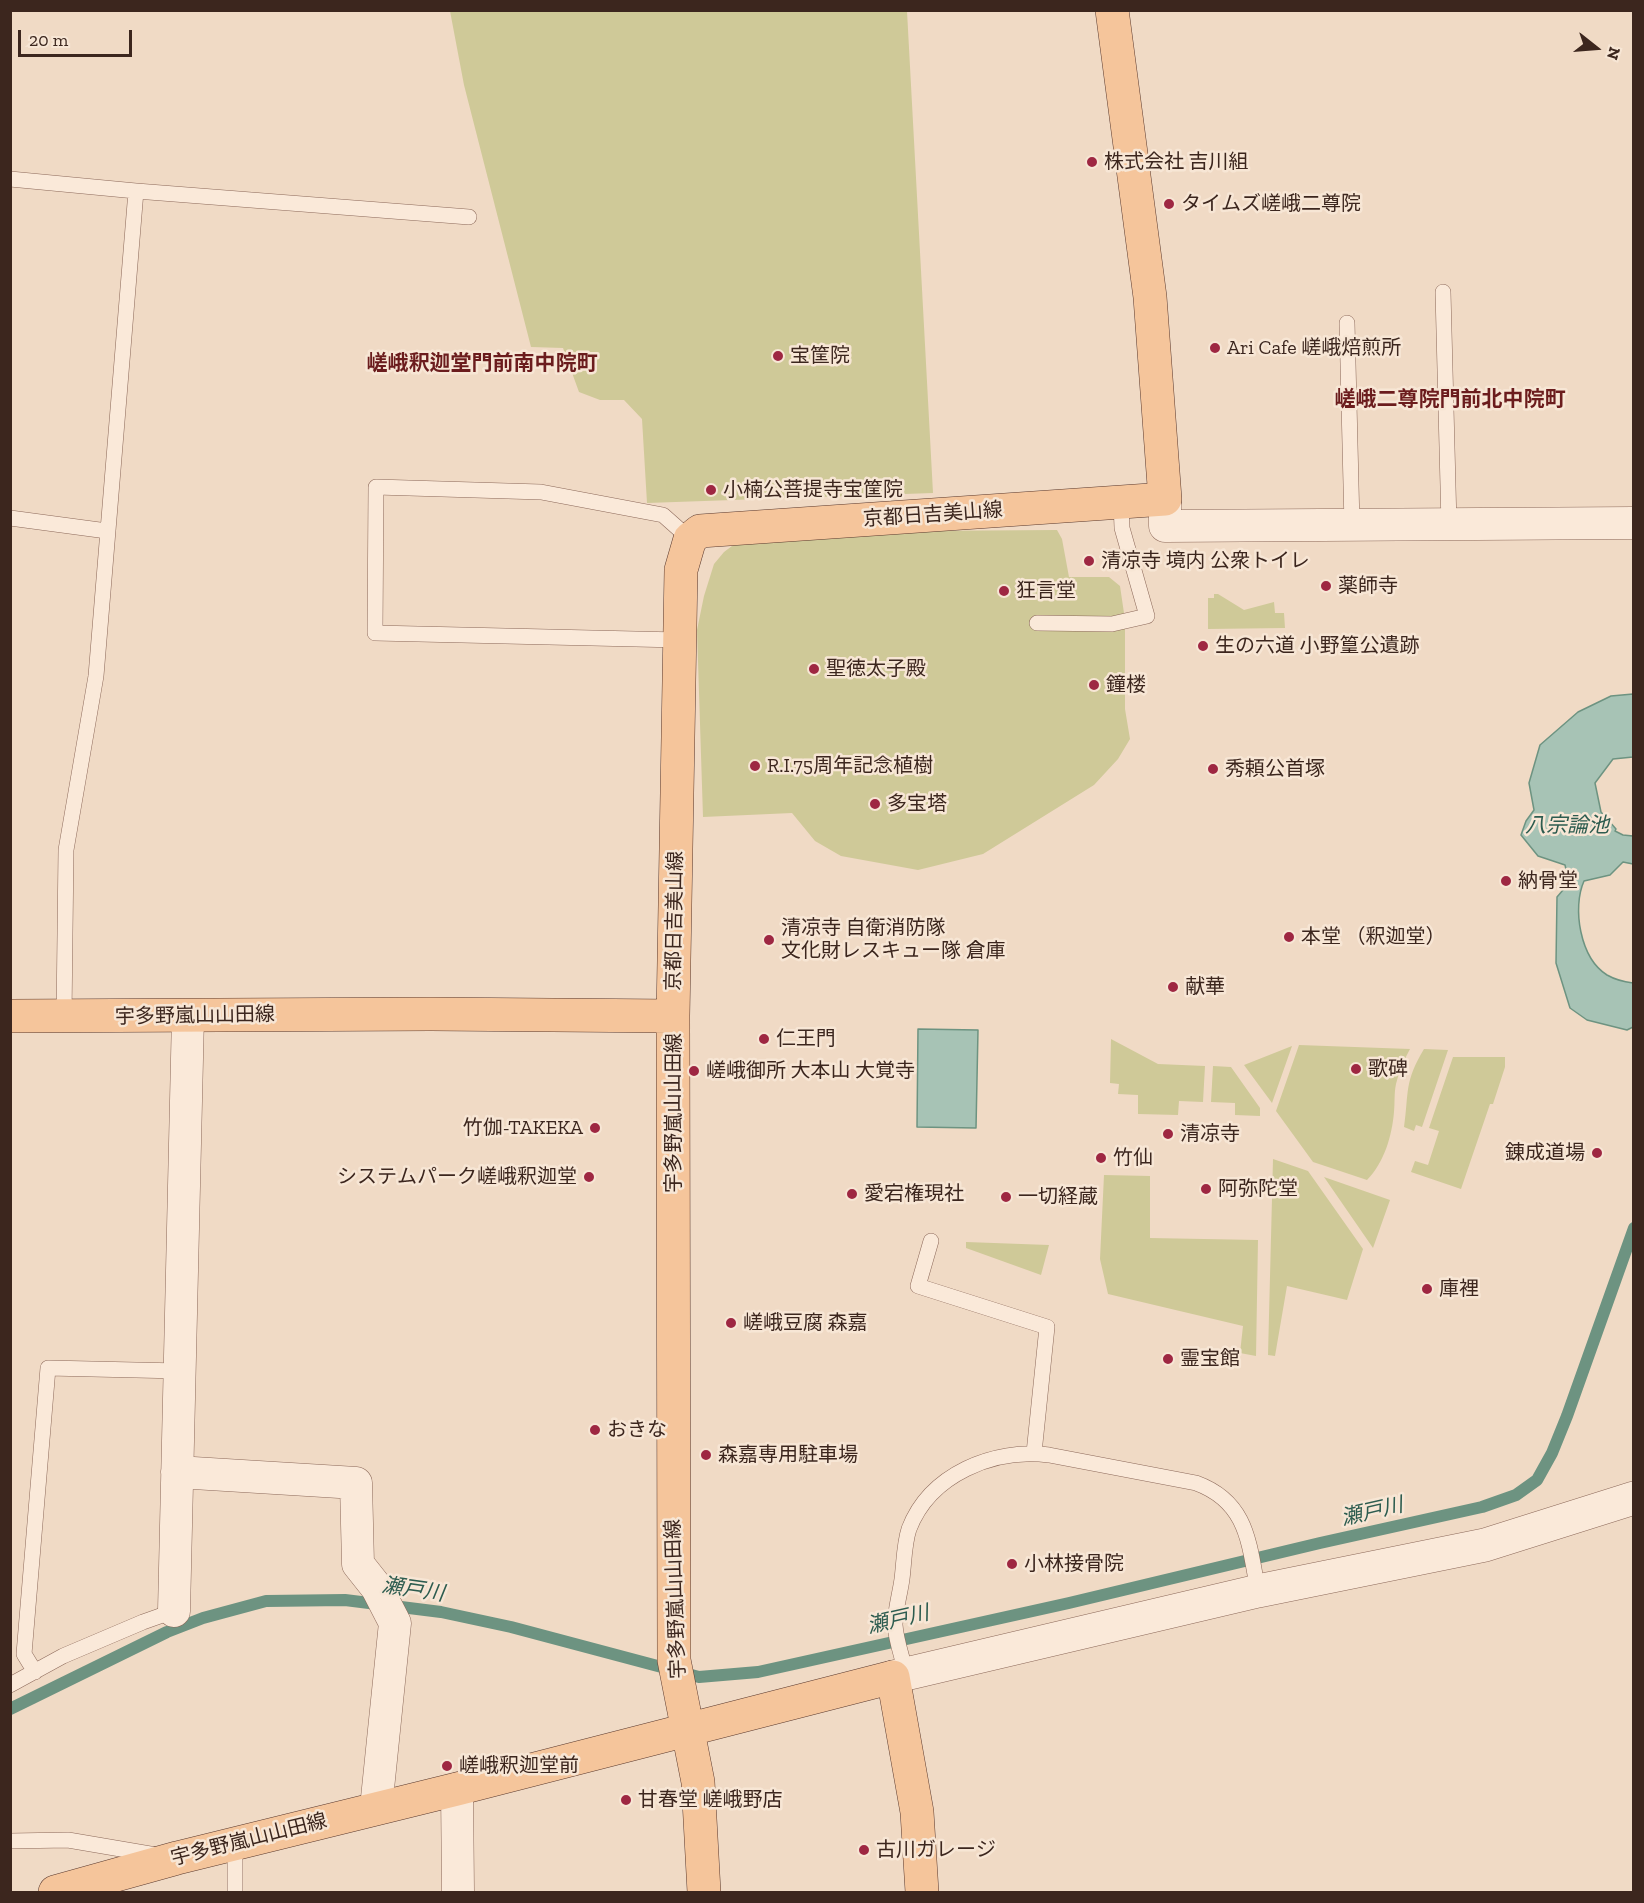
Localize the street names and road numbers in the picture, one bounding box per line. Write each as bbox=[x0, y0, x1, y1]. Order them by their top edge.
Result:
street label: 京都日吉美山線 bbox=[862, 498, 1004, 532]
street label: 京都日吉美山線 bbox=[662, 851, 688, 991]
street label: 宇多野嵐山山田線 bbox=[115, 1003, 275, 1029]
street label: 宇多野嵐山山田線 bbox=[662, 1033, 686, 1193]
street label: 宇多野嵐山山田線 bbox=[661, 1519, 691, 1679]
street label: 宇多野嵐山山田線 bbox=[168, 1809, 330, 1871]

